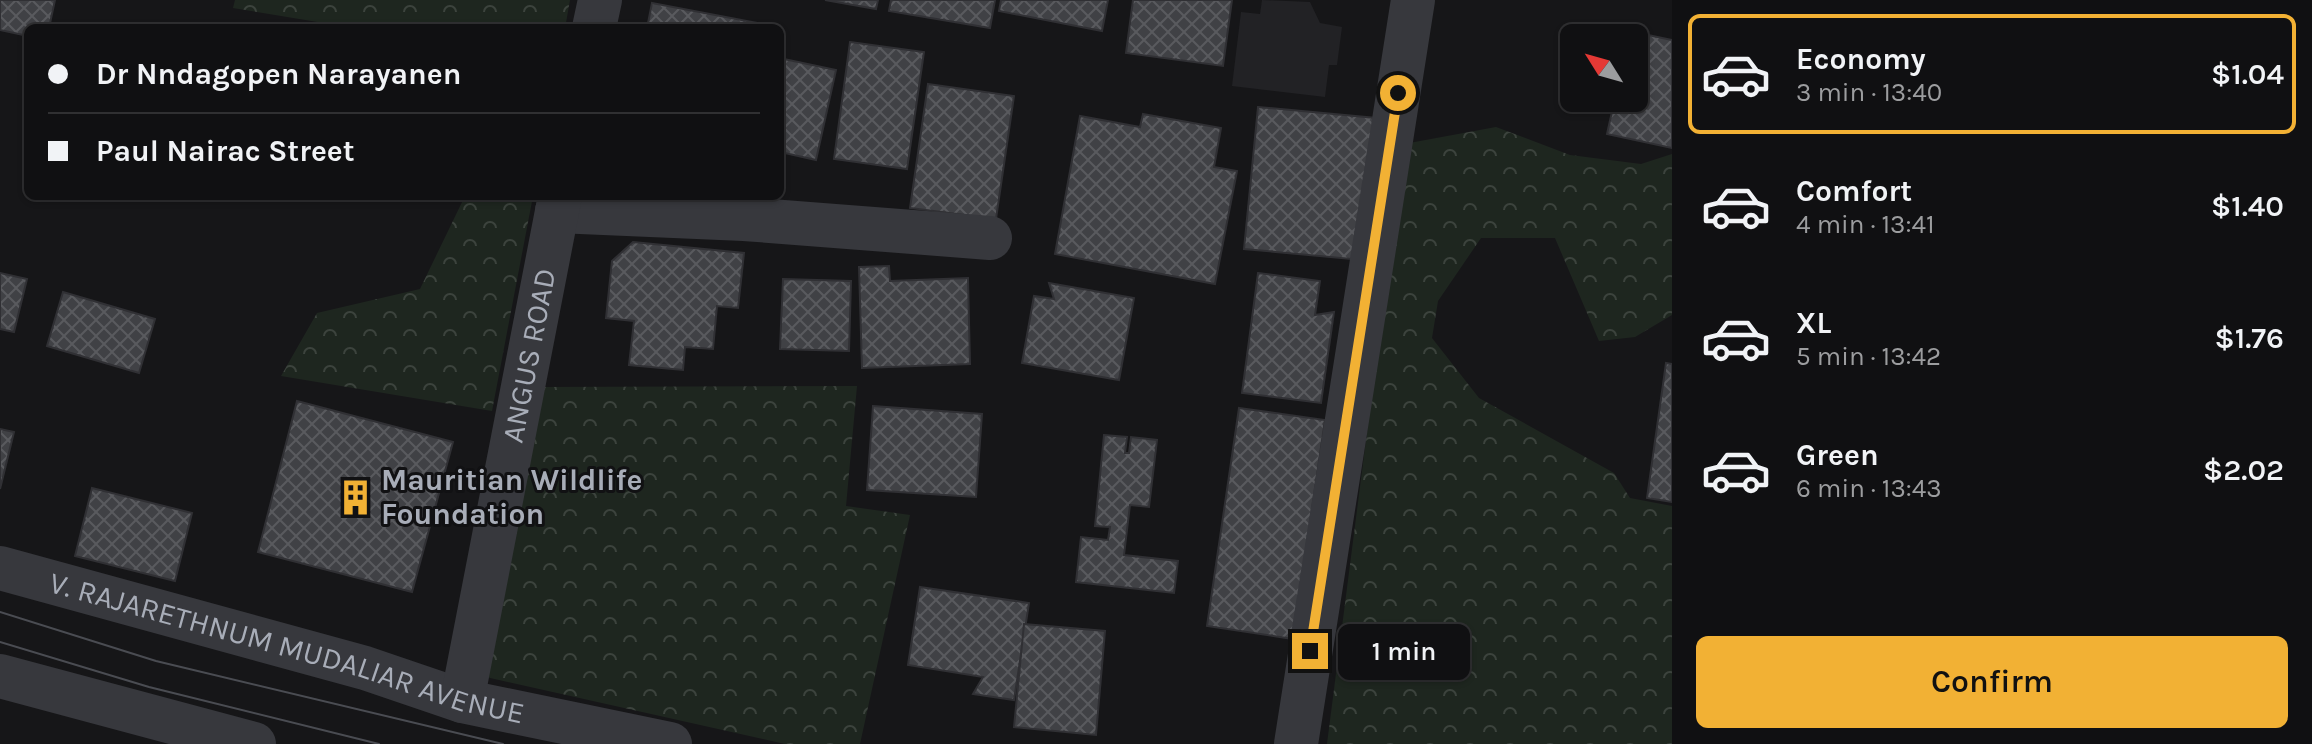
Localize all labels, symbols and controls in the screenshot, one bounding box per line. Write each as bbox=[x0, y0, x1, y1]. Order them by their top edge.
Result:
north arrow bbox=[1560, 24, 1648, 112]
map controls bbox=[1560, 24, 1648, 112]
icon: car bbox=[1700, 38, 1772, 110]
text: Economy bbox=[1796, 41, 1926, 77]
text: Dr Nndagopen Narayanen bbox=[96, 56, 461, 92]
text: $1.04 bbox=[2211, 56, 2284, 92]
route start bbox=[1380, 75, 1416, 111]
text: 3 min · 13:40 bbox=[1796, 77, 1942, 108]
text: Paul Nairac Street bbox=[96, 133, 355, 169]
icon: car bbox=[1700, 170, 1772, 242]
text: Comfort bbox=[1796, 173, 1912, 209]
text: $1.40 bbox=[2211, 188, 2284, 224]
text: 4 min · 13:41 bbox=[1796, 209, 1935, 240]
street label: ANGUS ROAD bbox=[495, 265, 564, 446]
icon: car bbox=[1700, 302, 1772, 374]
text: XL bbox=[1796, 305, 1831, 341]
text: $1.76 bbox=[2215, 320, 2284, 356]
text: 5 min · 13:42 bbox=[1796, 341, 1941, 372]
icon: car bbox=[1700, 434, 1772, 506]
text: Green bbox=[1796, 437, 1879, 473]
text: $2.02 bbox=[2203, 452, 2284, 488]
place label: Mauritian Wildlife Foundation bbox=[381, 462, 642, 532]
text: 6 min · 13:43 bbox=[1796, 473, 1942, 504]
building icon: Mauritian Wildlife Foundation bbox=[336, 478, 374, 516]
street label: V. RAJARETHNUM MUDALIAR AVENUE bbox=[45, 564, 527, 731]
callout: 1 min bbox=[1338, 623, 1470, 679]
route end bbox=[1292, 633, 1328, 669]
text: 1 min bbox=[1372, 636, 1436, 667]
button: Confirm bbox=[1696, 636, 2288, 728]

